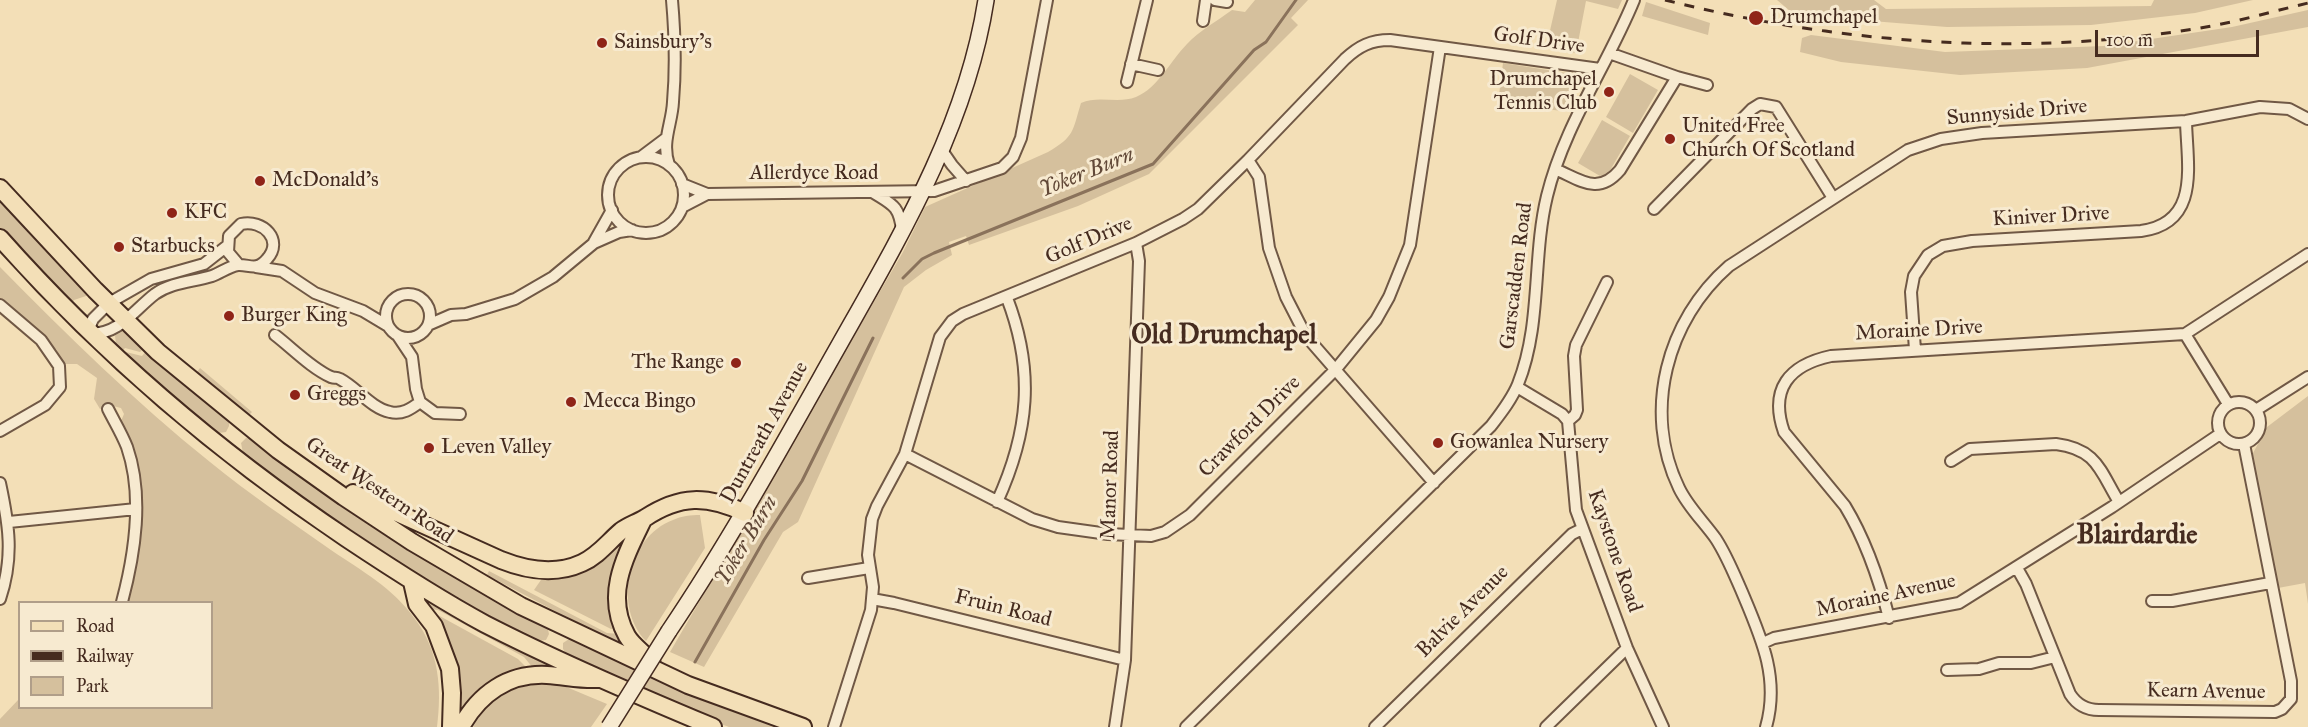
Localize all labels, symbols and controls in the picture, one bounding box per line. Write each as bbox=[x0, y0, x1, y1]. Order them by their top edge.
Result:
place label: Drumchapel bbox=[1770, 5, 1878, 31]
marker: Drumchapel bbox=[1747, 9, 1765, 27]
scale bar bbox=[2098, 18, 2262, 56]
street label: Golf Drive bbox=[1492, 22, 1586, 60]
text: 100 m bbox=[2106, 29, 2153, 51]
place label: Sainsbury's bbox=[614, 30, 712, 56]
marker: Sainsbury's bbox=[595, 36, 609, 50]
place label: Drumchapel Tennis Club bbox=[1489, 67, 1597, 117]
marker: Drumchapel Tennis Club bbox=[1602, 85, 1616, 99]
street label: Sunnyside Drive bbox=[1946, 94, 2088, 132]
place label: United Free Church Of Scotland bbox=[1682, 114, 1855, 164]
marker: United Free Church Of Scotland bbox=[1663, 132, 1677, 146]
water label: Yoker Burn bbox=[1036, 142, 1138, 204]
street label: Allerdyce Road bbox=[750, 161, 878, 187]
place label: McDonald's bbox=[272, 168, 379, 194]
marker: McDonald's bbox=[253, 174, 267, 188]
place label: KFC bbox=[184, 200, 227, 226]
street label: Garscadden Road bbox=[1495, 201, 1539, 351]
street label: Kiniver Drive bbox=[1992, 201, 2110, 233]
marker: KFC bbox=[165, 206, 179, 220]
street label: Golf Drive bbox=[1042, 211, 1136, 271]
place label: Starbucks bbox=[131, 234, 215, 260]
marker: Starbucks bbox=[112, 240, 126, 254]
place label: Burger King bbox=[241, 303, 347, 329]
marker: Burger King bbox=[222, 309, 236, 323]
street label: Moraine Drive bbox=[1855, 315, 1983, 347]
district label: Old Drumchapel bbox=[1131, 320, 1317, 352]
place label: The Range bbox=[631, 350, 724, 376]
marker: The Range bbox=[729, 356, 743, 370]
street label: Duntreath Avenue bbox=[716, 358, 814, 508]
street label: Crawford Drive bbox=[1194, 371, 1306, 483]
place label: Greggs bbox=[307, 382, 366, 408]
marker: Greggs bbox=[288, 388, 302, 402]
place label: Mecca Bingo bbox=[583, 389, 696, 415]
marker: Mecca Bingo bbox=[564, 395, 578, 409]
street label: Manor Road bbox=[1096, 430, 1126, 540]
place label: Gowanlea Nursery bbox=[1450, 430, 1608, 456]
street label: Great Western Road bbox=[300, 432, 458, 550]
place label: Leven Valley bbox=[441, 435, 551, 461]
marker: Gowanlea Nursery bbox=[1431, 436, 1445, 450]
marker: Leven Valley bbox=[422, 441, 436, 455]
street label: Kaystone Road bbox=[1581, 486, 1647, 616]
water label: Yoker Burn bbox=[710, 492, 784, 590]
district label: Blairdardie bbox=[2076, 520, 2198, 552]
street label: Balvie Avenue bbox=[1412, 561, 1514, 663]
street label: Moraine Avenue bbox=[1814, 569, 1958, 623]
street label: Fruin Road bbox=[952, 585, 1054, 633]
legend bbox=[18, 601, 213, 709]
text: Road bbox=[76, 615, 114, 637]
text: Railway bbox=[76, 645, 133, 667]
text: Park bbox=[76, 675, 109, 697]
street label: Kearn Avenue bbox=[2146, 678, 2266, 706]

